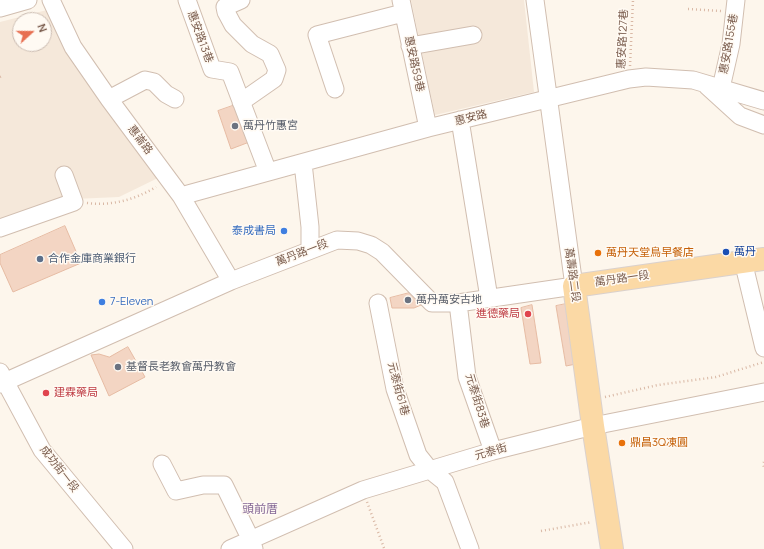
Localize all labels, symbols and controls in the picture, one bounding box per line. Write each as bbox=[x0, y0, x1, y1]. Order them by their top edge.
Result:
street label: 惠安路13巷 bbox=[184, 9, 216, 65]
street label: 惠安路127巷 bbox=[615, 9, 631, 69]
north arrow bbox=[12, 12, 52, 52]
street label: 惠安路155巷 bbox=[717, 13, 741, 75]
text: N bbox=[34, 22, 51, 34]
street label: 惠安路59巷 bbox=[402, 35, 426, 93]
street label: 惠安路 bbox=[453, 108, 489, 128]
place label: 萬丹竹惠宮 bbox=[243, 119, 298, 133]
marker: 萬丹竹惠宮 bbox=[230, 121, 240, 131]
street label: 惠崙路 bbox=[125, 123, 155, 157]
place label: 泰成書局 bbox=[232, 224, 276, 238]
marker: 泰成書局 bbox=[279, 226, 289, 236]
street label: 萬丹路一段 bbox=[274, 237, 330, 269]
place label: 萬丹 bbox=[734, 245, 756, 259]
place label: 萬丹天堂鳥早餐店 bbox=[606, 246, 694, 260]
street label: 萬壽路二段 bbox=[562, 247, 582, 303]
marker: 萬丹 bbox=[721, 247, 731, 257]
marker: 萬丹天堂鳥早餐店 bbox=[593, 248, 603, 258]
place label: 合作金庫商業銀行 bbox=[48, 252, 136, 266]
marker: 合作金庫商業銀行 bbox=[35, 254, 45, 264]
street label: 萬丹路一段 bbox=[594, 269, 650, 289]
place label: 萬丹萬安古地 bbox=[416, 293, 482, 307]
place label: 7-Eleven bbox=[110, 295, 153, 309]
marker: 萬丹萬安古地 bbox=[403, 295, 413, 305]
marker: 7-Eleven bbox=[97, 297, 107, 307]
place label: 進德藥局 bbox=[476, 307, 520, 321]
marker: 進德藥局 bbox=[523, 309, 533, 319]
place label: 基督長老教會萬丹教會 bbox=[126, 360, 236, 374]
street label: 元泰街61巷 bbox=[385, 361, 411, 417]
marker: 基督長老教會萬丹教會 bbox=[113, 362, 123, 372]
street label: 元泰街83巷 bbox=[462, 372, 492, 430]
place label: 建霖藥局 bbox=[54, 386, 98, 400]
marker: 建霖藥局 bbox=[41, 388, 51, 398]
place label: 鼎昌3Q凍圓 bbox=[630, 436, 688, 450]
marker: 鼎昌3Q凍圓 bbox=[617, 438, 627, 448]
street label: 元泰街 bbox=[473, 441, 509, 463]
street label: 成功街一段 bbox=[37, 443, 81, 495]
district label: 頭前厝 bbox=[242, 503, 278, 517]

